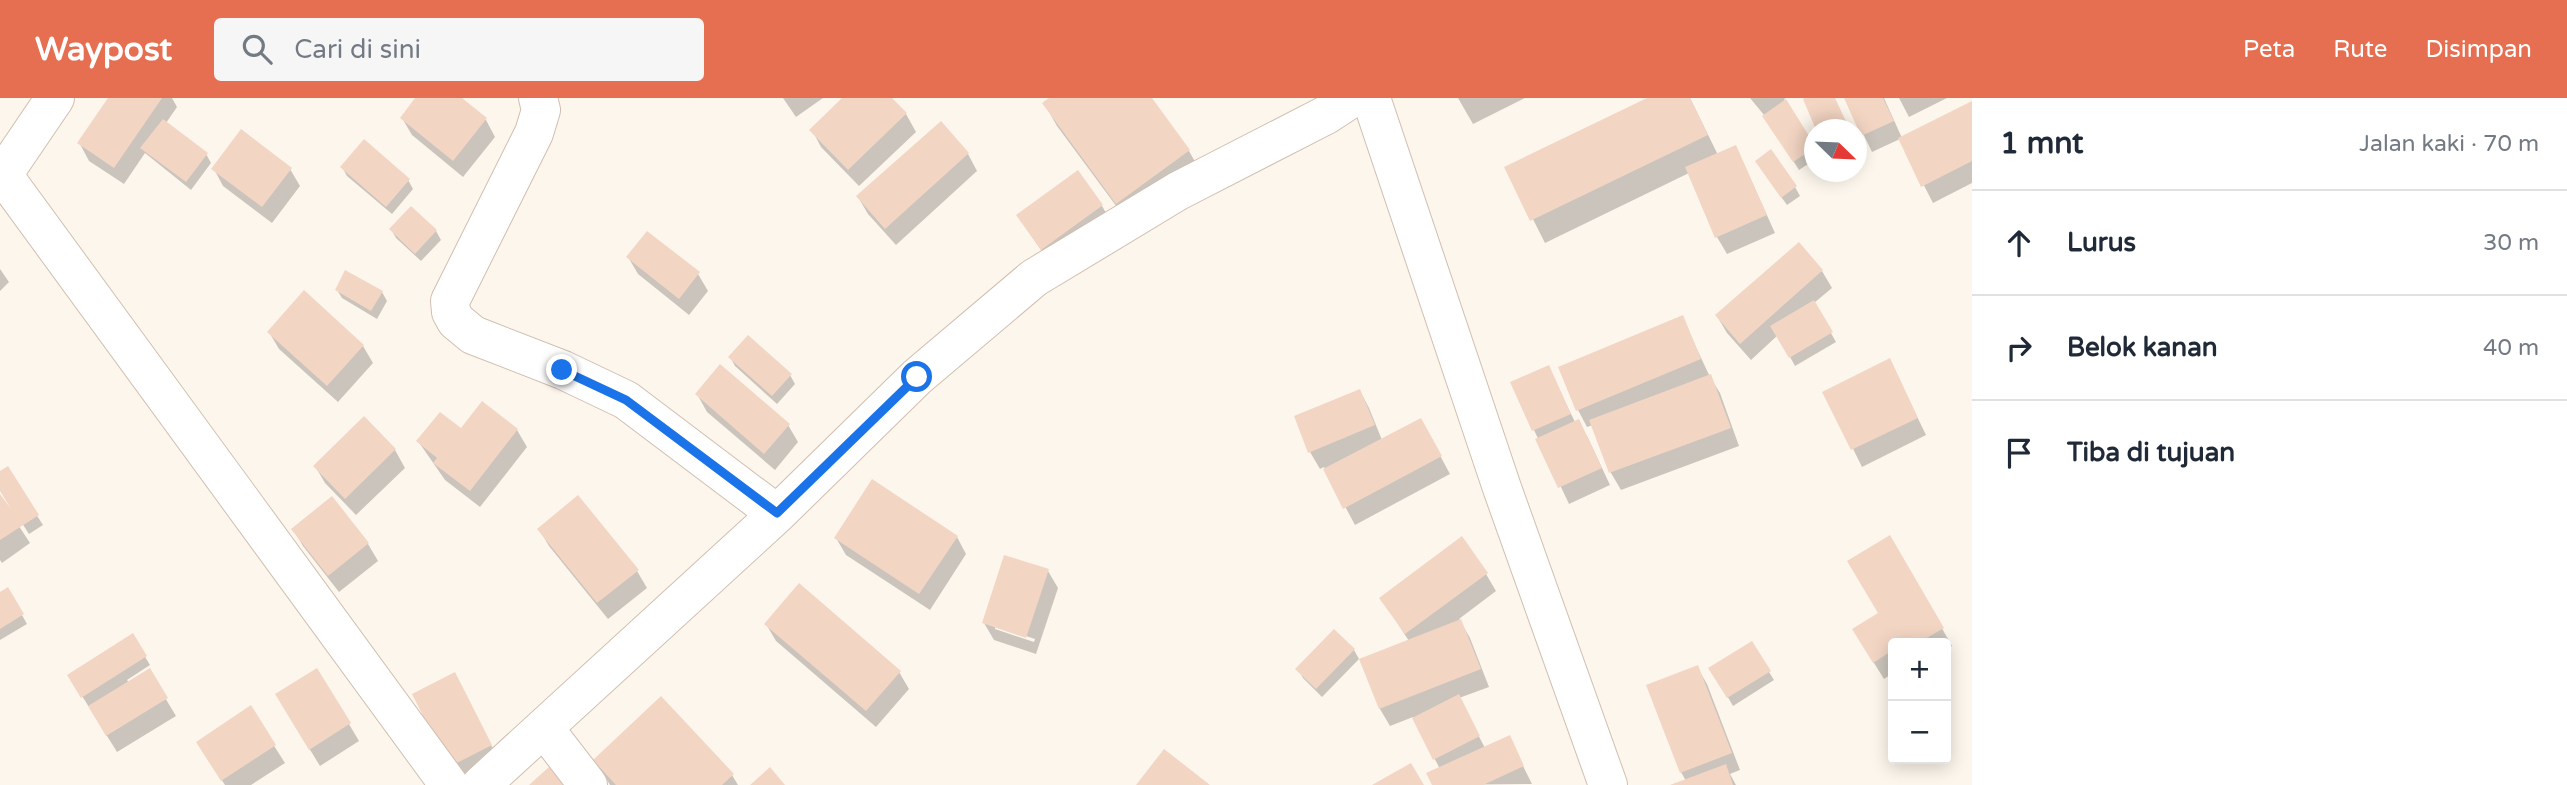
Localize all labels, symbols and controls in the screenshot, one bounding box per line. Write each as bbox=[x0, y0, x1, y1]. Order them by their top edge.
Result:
search box bbox=[214, 18, 704, 81]
text: Waypost bbox=[35, 30, 172, 69]
icon: search bbox=[238, 30, 276, 68]
text: Cari di sini bbox=[294, 34, 421, 65]
text: Peta bbox=[2243, 35, 2295, 64]
text: Rute bbox=[2333, 35, 2387, 64]
text: Disimpan bbox=[2425, 35, 2532, 64]
north arrow bbox=[1804, 119, 1867, 182]
text: 1 mnt bbox=[2000, 125, 2084, 162]
text: Jalan kaki · 70 m bbox=[2359, 130, 2539, 158]
icon: ahead bbox=[2000, 224, 2038, 262]
text: Lurus bbox=[2067, 227, 2136, 258]
text: 30 m bbox=[2483, 229, 2539, 257]
icon: right bbox=[2000, 329, 2038, 367]
text: Belok kanan bbox=[2067, 332, 2218, 363]
text: 40 m bbox=[2483, 334, 2539, 362]
route end bbox=[546, 354, 577, 385]
route start bbox=[901, 361, 932, 392]
icon: arrive bbox=[2000, 434, 2038, 472]
text: Tiba di tujuan bbox=[2067, 437, 2235, 468]
map controls bbox=[1888, 638, 1951, 764]
button: + bbox=[1888, 638, 1951, 701]
button: − bbox=[1888, 701, 1951, 764]

